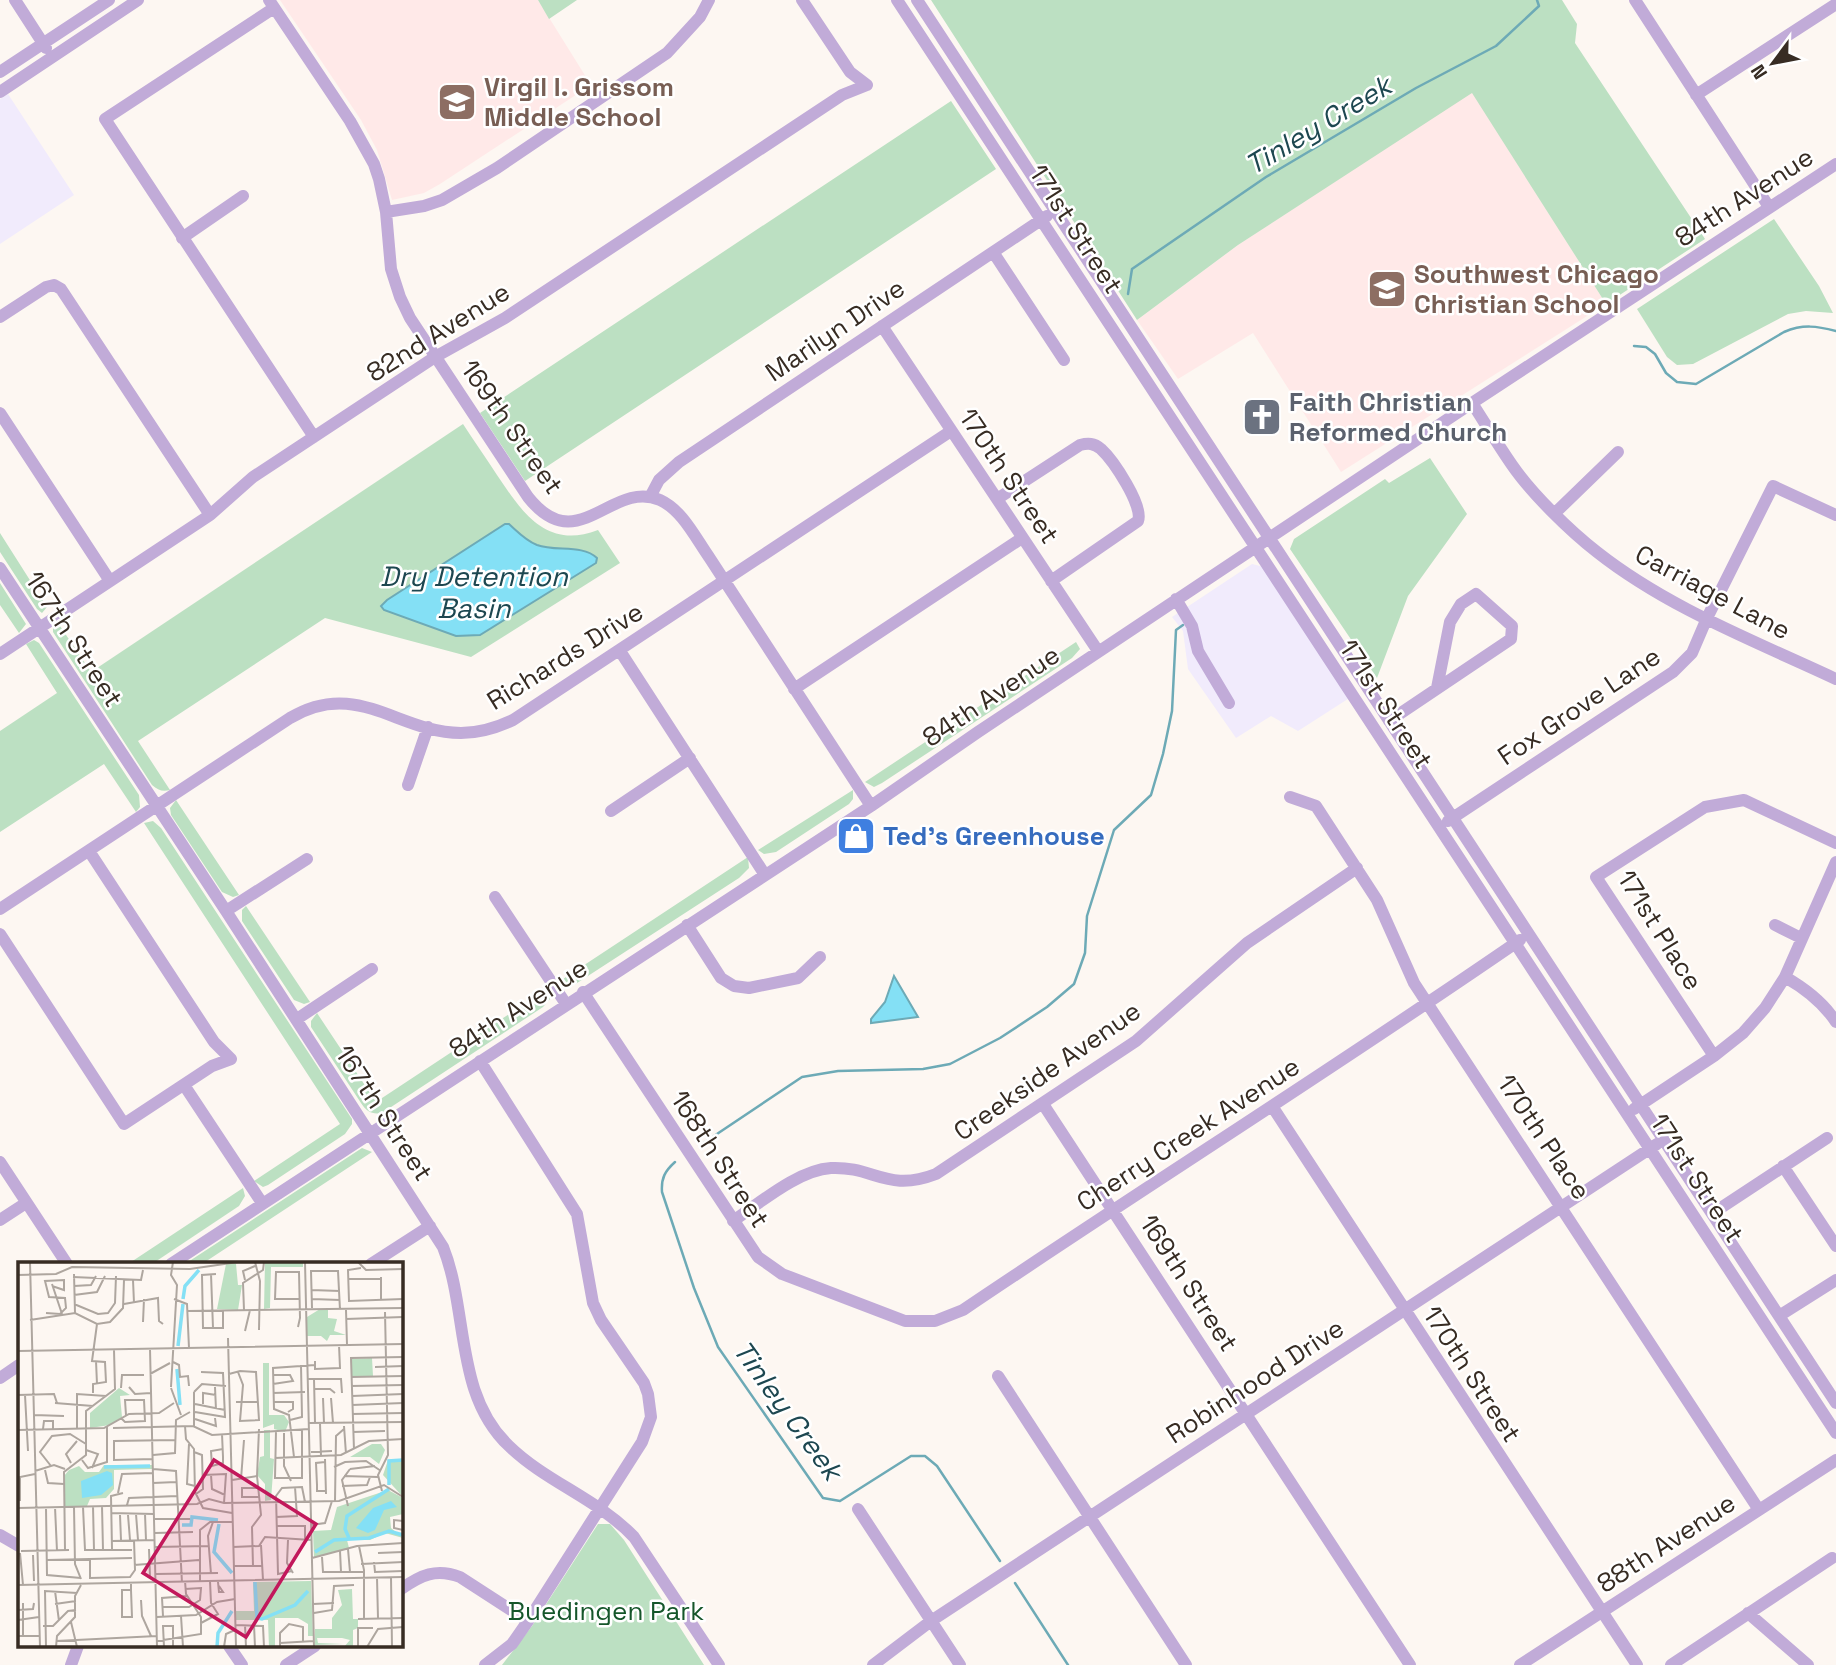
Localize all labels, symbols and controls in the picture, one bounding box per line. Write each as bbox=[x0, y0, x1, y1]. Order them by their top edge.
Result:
north arrow bbox=[1738, 28, 1808, 98]
text: N bbox=[1745, 60, 1773, 84]
water label: Tinley Creek bbox=[1238, 66, 1400, 183]
place label: Virgil I. Grissom Middle School bbox=[484, 70, 674, 134]
school or university icon: Virgil I. Grissom Middle School bbox=[436, 81, 478, 123]
street label: 84th Avenue bbox=[1668, 140, 1820, 254]
street label: 171st Street bbox=[1022, 158, 1130, 300]
place label: Southwest Chicago Christian School bbox=[1414, 257, 1659, 321]
school or university icon: Southwest Chicago Christian School bbox=[1366, 268, 1408, 310]
street label: Marilyn Drive bbox=[759, 271, 911, 389]
street label: 82nd Avenue bbox=[360, 274, 516, 390]
street label: 169th Street bbox=[453, 353, 571, 501]
place label: Faith Christian Reformed Church bbox=[1289, 385, 1507, 449]
church icon: Faith Christian Reformed Church bbox=[1241, 396, 1283, 438]
street label: 170th Street bbox=[951, 402, 1067, 550]
street label: Carriage Lane bbox=[1629, 537, 1797, 647]
water label: Dry Detention Basin bbox=[380, 558, 569, 626]
street label: 167th Street bbox=[18, 565, 130, 713]
street label: Richards Drive bbox=[481, 594, 649, 718]
street label: 171st Street bbox=[1332, 633, 1440, 775]
street label: 84th Avenue bbox=[916, 638, 1066, 754]
street label: Fox Grove Lane bbox=[1491, 639, 1667, 773]
shop icon: Ted's Greenhouse bbox=[835, 815, 877, 857]
place label: Ted's Greenhouse bbox=[883, 819, 1105, 853]
street label: 171st Place bbox=[1610, 863, 1710, 997]
street label: 84th Avenue bbox=[442, 951, 594, 1065]
street label: Creekside Avenue bbox=[947, 994, 1147, 1148]
street label: 167th Street bbox=[328, 1039, 440, 1187]
street label: Cherry Creek Avenue bbox=[1070, 1049, 1306, 1219]
street label: 170th Place bbox=[1490, 1068, 1598, 1206]
street label: 168th Street bbox=[663, 1084, 777, 1234]
street label: 171st Street bbox=[1643, 1107, 1751, 1249]
street label: 169th Street bbox=[1132, 1208, 1246, 1358]
inset map bbox=[18, 1262, 402, 1648]
street label: 170th Street bbox=[1415, 1299, 1529, 1449]
street label: Robinhood Drive bbox=[1160, 1311, 1350, 1451]
water label: Tinley Creek bbox=[725, 1333, 853, 1489]
street label: 88th Avenue bbox=[1590, 1486, 1742, 1600]
park label: Buedingen Park bbox=[508, 1594, 704, 1628]

